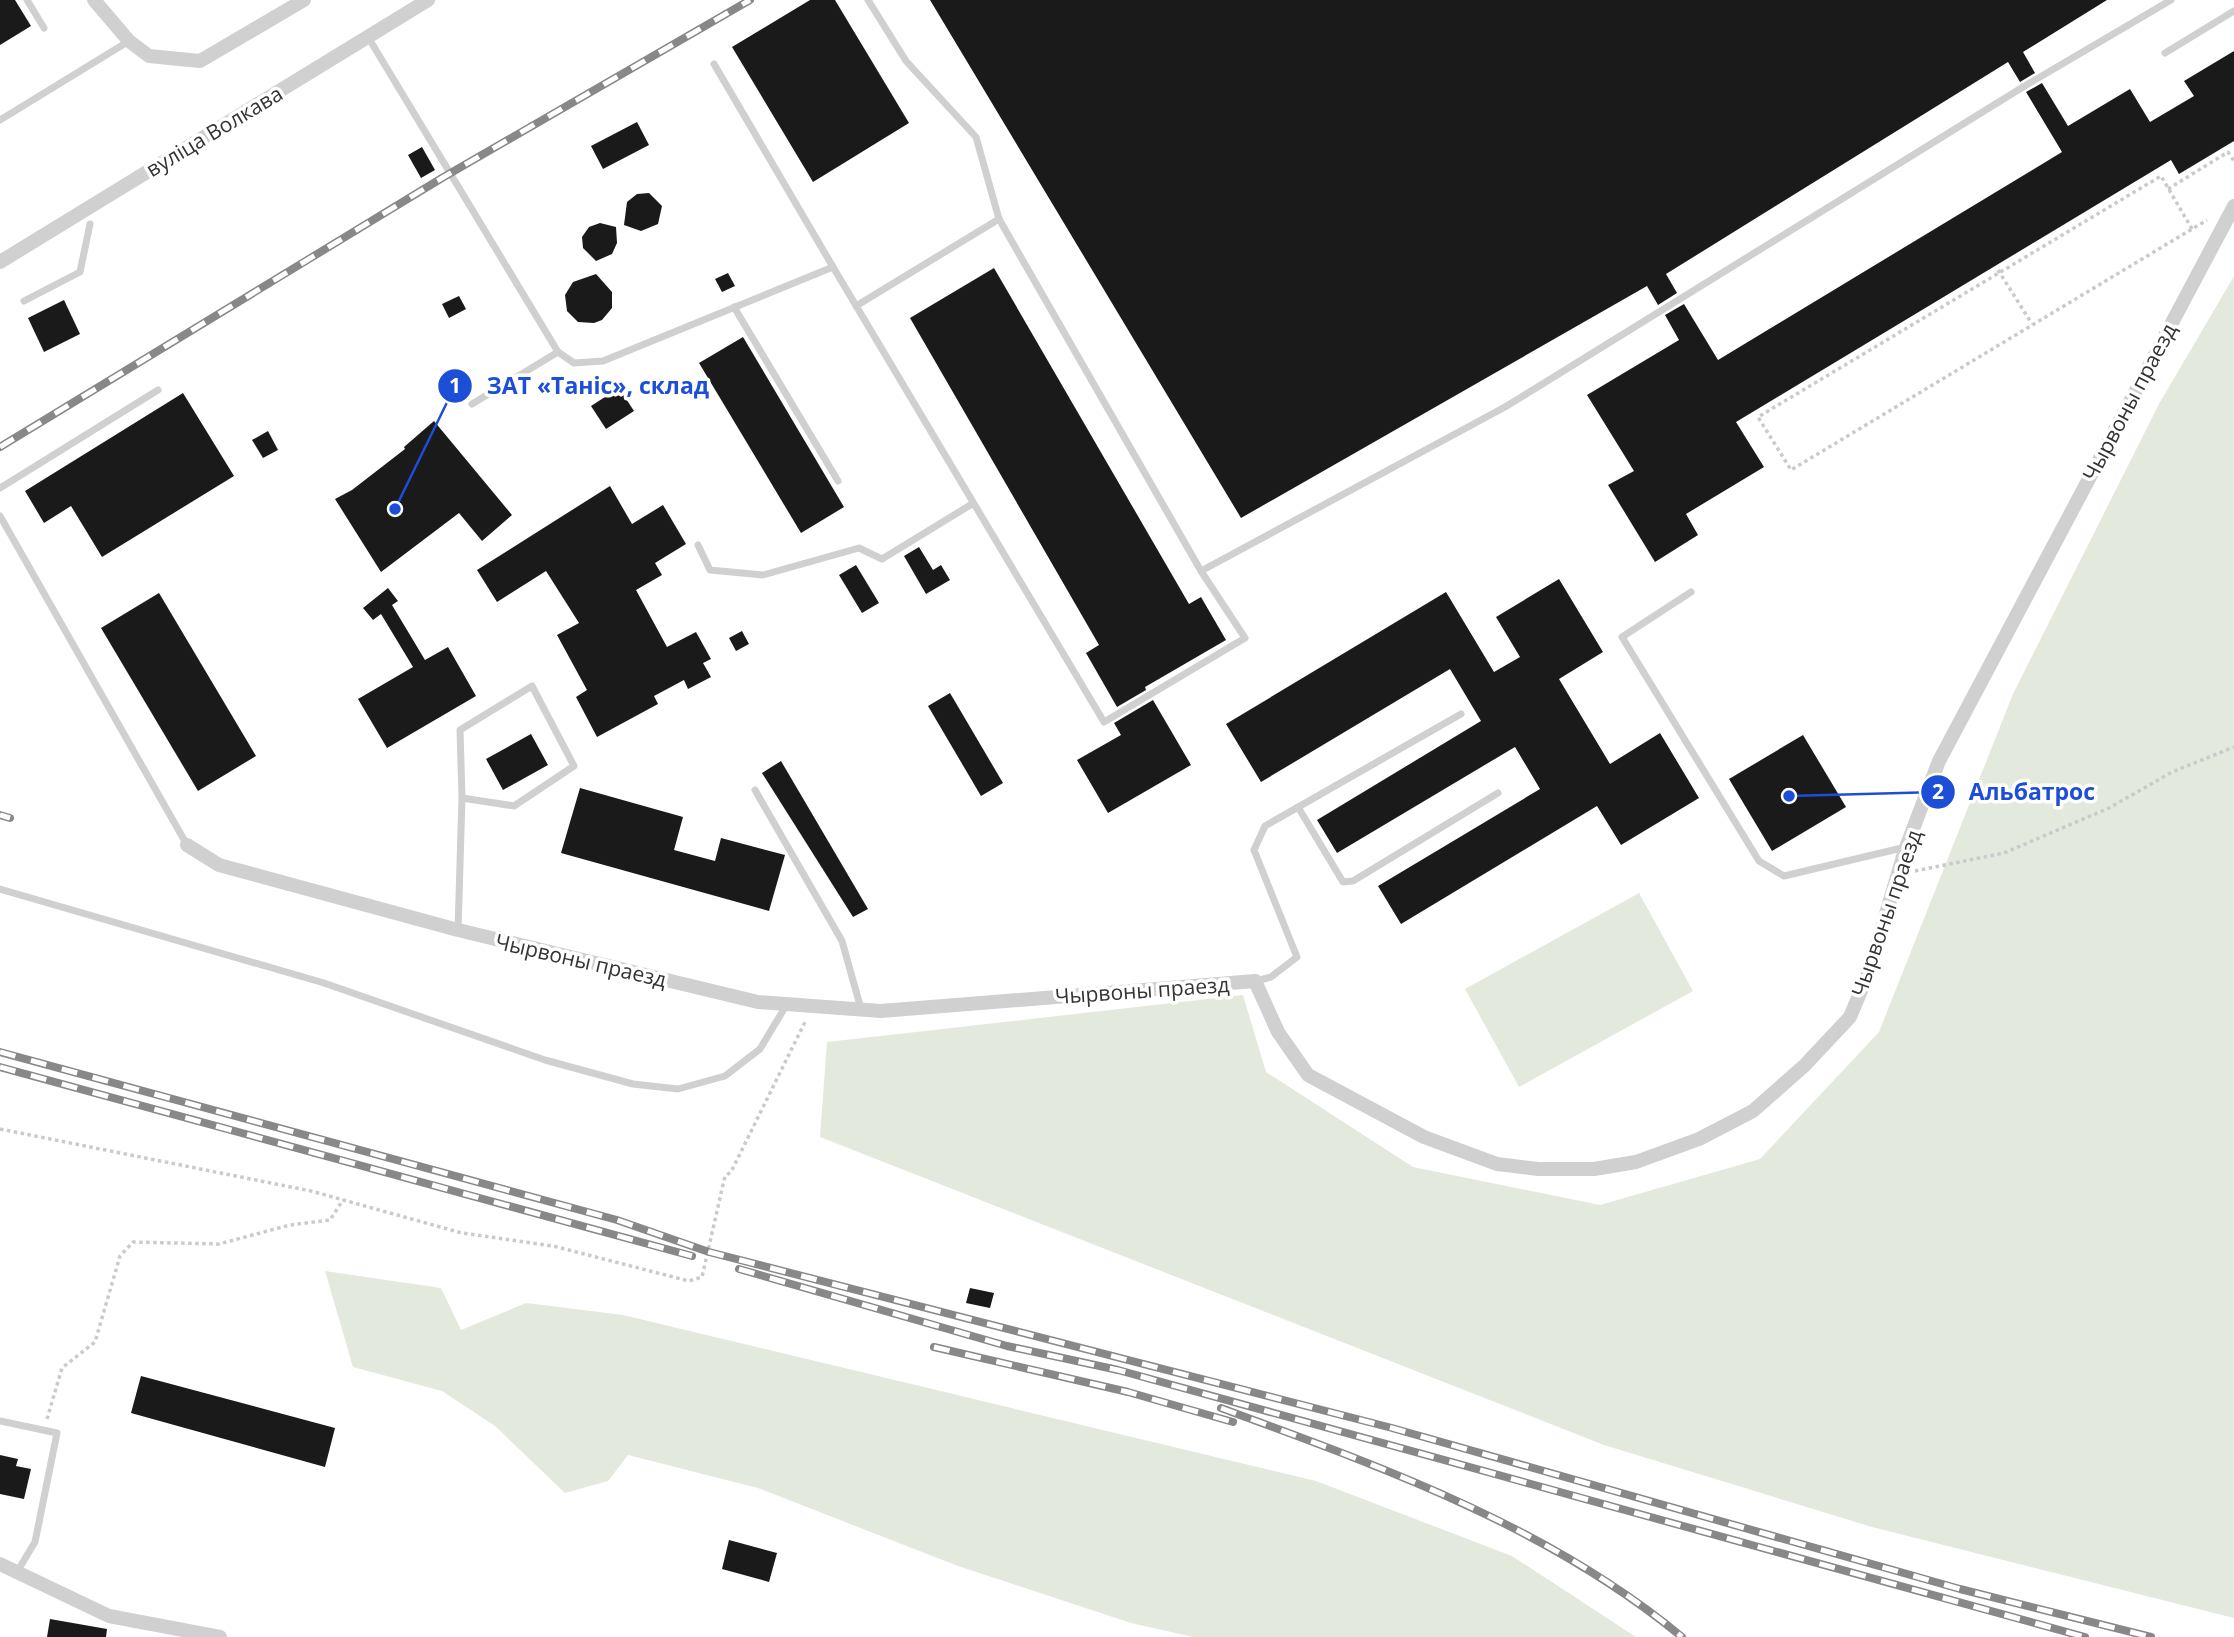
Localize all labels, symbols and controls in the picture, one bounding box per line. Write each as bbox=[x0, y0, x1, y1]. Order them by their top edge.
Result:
street label: вуліца Волкава bbox=[141, 79, 287, 183]
street label: Чырвоны праезд bbox=[2076, 318, 2182, 486]
callout: ЗАТ «Таніс», склад bbox=[438, 364, 723, 408]
text: ЗАТ «Таніс», склад bbox=[487, 369, 709, 401]
text: 1 bbox=[449, 371, 461, 399]
callout: Альбатрос bbox=[1920, 770, 2109, 814]
text: Альбатрос bbox=[1969, 775, 2095, 807]
text: 2 bbox=[1932, 777, 1944, 805]
street label: Чырвоны праезд bbox=[1844, 826, 1928, 1000]
street label: Чырвоны праезд bbox=[493, 927, 669, 993]
street label: Чырвоны праезд bbox=[1054, 970, 1230, 1010]

